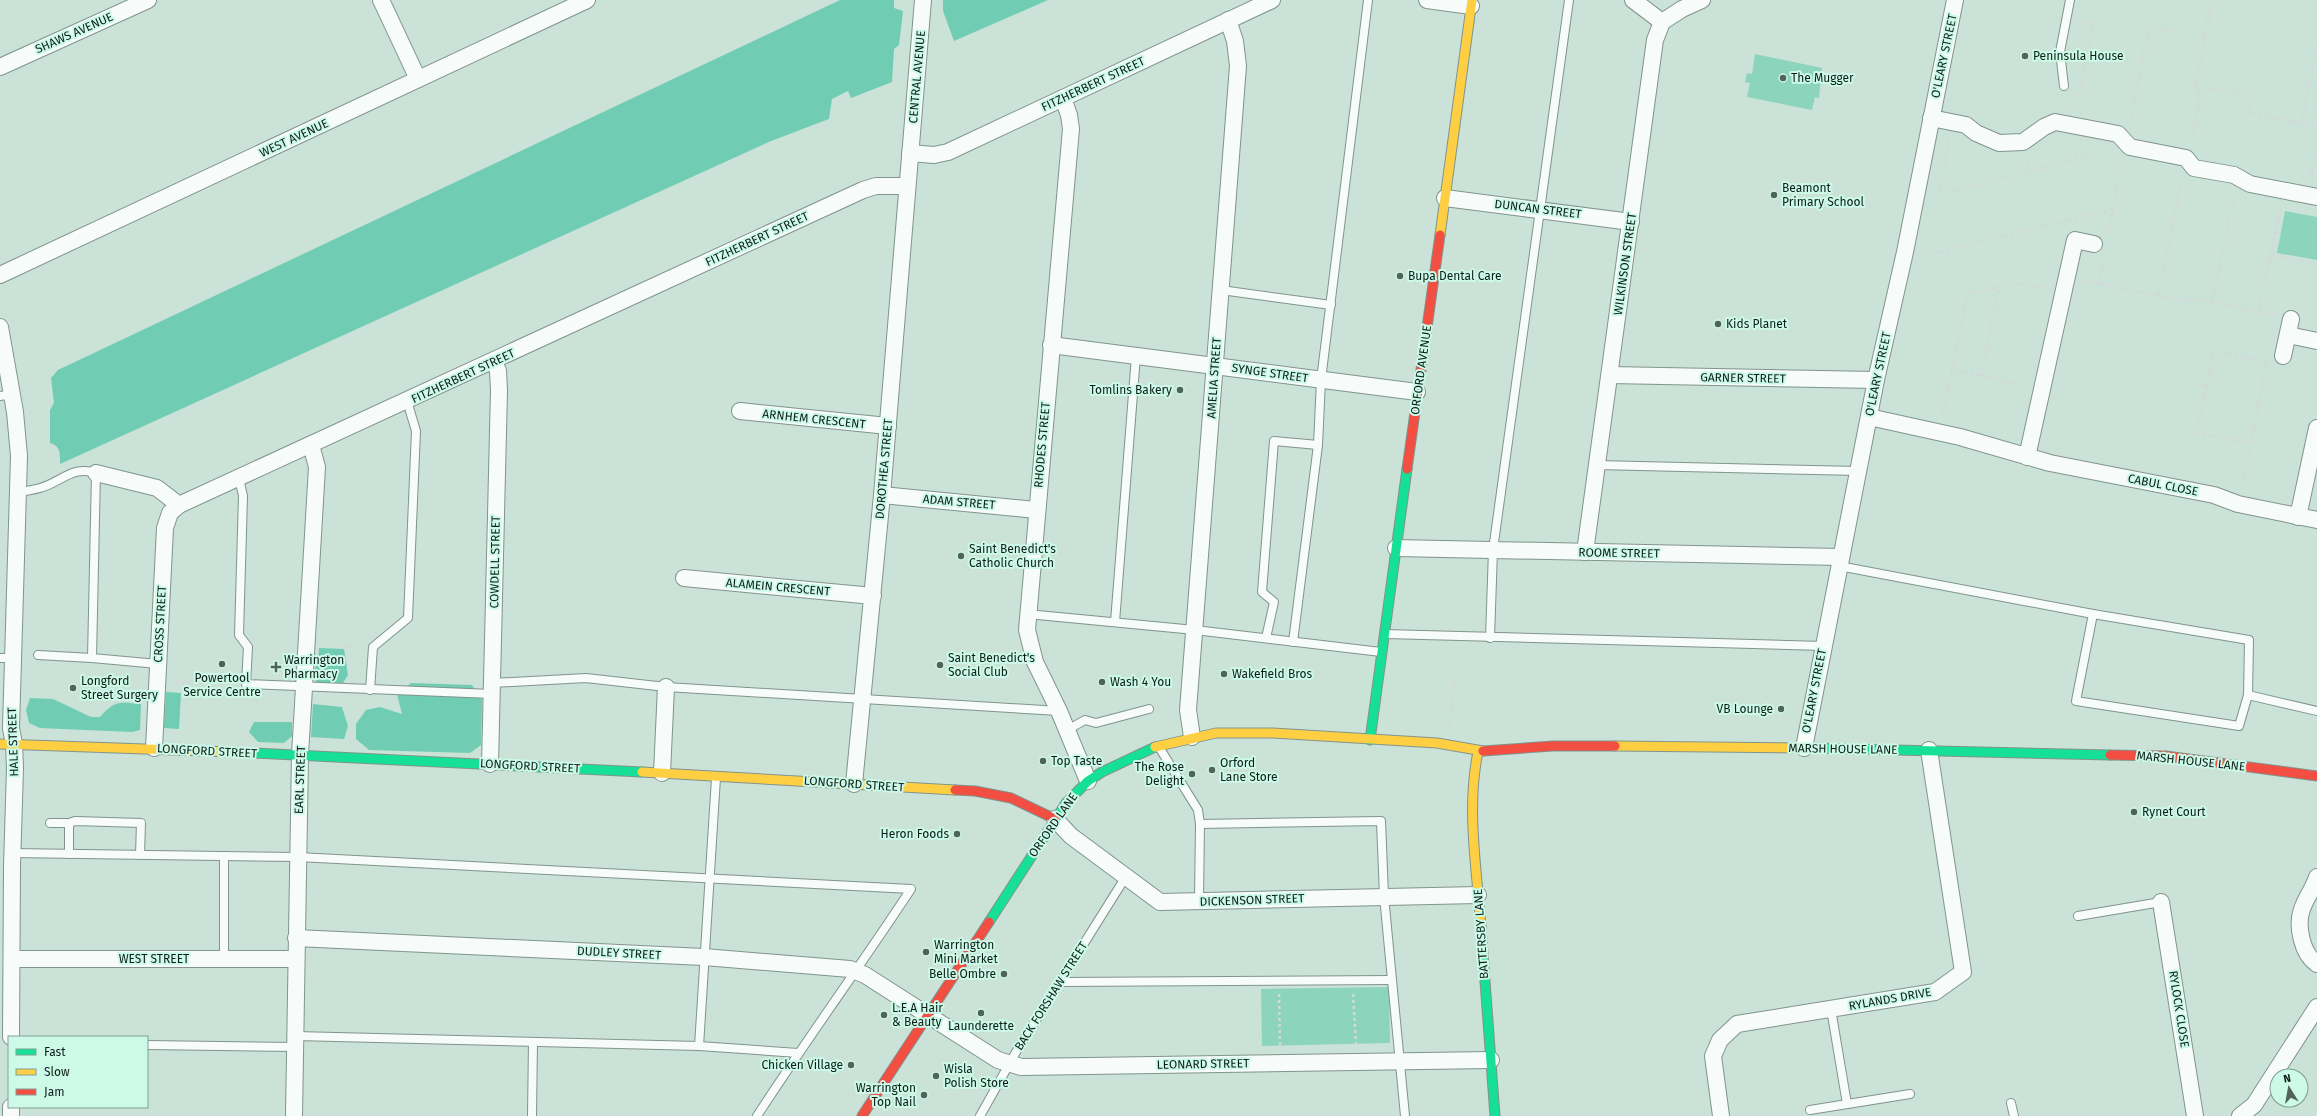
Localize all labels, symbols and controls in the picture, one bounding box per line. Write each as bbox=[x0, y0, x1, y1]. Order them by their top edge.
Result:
street label: SHAWS AVENUE bbox=[33, 10, 115, 56]
street label: O'LEARY STREET bbox=[1928, 12, 1960, 99]
street label: CENTRAL AVENUE bbox=[906, 30, 928, 124]
place label: Peninsula House bbox=[2033, 49, 2124, 63]
marker: Peninsula House bbox=[2020, 51, 2030, 61]
street label: FITZHERBERT STREET bbox=[1039, 54, 1148, 114]
place label: The Mugger bbox=[1791, 71, 1854, 85]
marker: The Mugger bbox=[1778, 73, 1788, 83]
street label: WEST AVENUE bbox=[257, 116, 331, 160]
place label: Beamont Primary School bbox=[1782, 181, 1865, 209]
marker: Beamont Primary School bbox=[1769, 190, 1779, 200]
street label: DUNCAN STREET bbox=[1494, 197, 1583, 221]
street label: FITZHERBERT STREET bbox=[703, 209, 812, 269]
street label: WILKINSON STREET bbox=[1611, 211, 1639, 316]
place label: Bupa Dental Care bbox=[1408, 269, 1502, 283]
marker: Bupa Dental Care bbox=[1395, 271, 1405, 281]
place label: Kids Planet bbox=[1726, 317, 1788, 331]
marker: Kids Planet bbox=[1713, 319, 1723, 329]
street label: ORFORD AVENUE bbox=[1408, 324, 1434, 416]
street label: O'LEARY STREET bbox=[1862, 330, 1894, 417]
street label: AMELIA STREET bbox=[1204, 336, 1224, 419]
street label: FITZHERBERT STREET bbox=[409, 346, 518, 406]
street label: SYNGE STREET bbox=[1231, 361, 1310, 385]
street label: GARNER STREET bbox=[1700, 370, 1787, 386]
place label: Tomlins Bakery bbox=[1090, 383, 1172, 397]
marker: Tomlins Bakery bbox=[1175, 385, 1185, 395]
street label: RHODES STREET bbox=[1031, 401, 1053, 489]
street label: ARNHEM CRESCENT bbox=[762, 407, 867, 431]
street label: DOROTHEA STREET bbox=[873, 417, 895, 520]
street label: CABUL CLOSE bbox=[2127, 471, 2199, 499]
street label: ADAM STREET bbox=[922, 492, 997, 512]
street label: COWDELL STREET bbox=[487, 515, 503, 608]
place label: Saint Benedict's Catholic Church bbox=[969, 542, 1056, 570]
street label: ROOME STREET bbox=[1578, 545, 1661, 561]
marker: Saint Benedict's Catholic Church bbox=[956, 551, 966, 561]
street label: ALAMEIN CRESCENT bbox=[725, 575, 832, 599]
street label: CROSS STREET bbox=[151, 584, 169, 663]
street label: O'LEARY STREET bbox=[1799, 647, 1829, 734]
place label: Saint Benedict's Social Club bbox=[948, 651, 1035, 679]
place label: Warrington Pharmacy bbox=[284, 653, 344, 681]
marker: Powertool Service Centre bbox=[217, 659, 227, 669]
marker: Saint Benedict's Social Club bbox=[935, 660, 945, 670]
marker: Warrington Pharmacy bbox=[271, 662, 281, 672]
place label: Wakefield Bros bbox=[1232, 667, 1312, 681]
marker: Wakefield Bros bbox=[1219, 669, 1229, 679]
place label: Powertool Service Centre bbox=[183, 671, 261, 699]
place label: Longford Street Surgery bbox=[81, 674, 158, 702]
place label: Wash 4 You bbox=[1110, 675, 1171, 689]
marker: Wash 4 You bbox=[1097, 677, 1107, 687]
marker: Longford Street Surgery bbox=[68, 683, 78, 693]
place label: VB Lounge bbox=[1717, 702, 1773, 716]
marker: VB Lounge bbox=[1776, 704, 1786, 714]
street label: HALE STREET bbox=[5, 706, 21, 777]
street label: LONGFORD STREET bbox=[156, 741, 258, 761]
street label: MARSH HOUSE LANE bbox=[1788, 741, 1898, 757]
street label: EARL STREET bbox=[292, 745, 308, 814]
street label: MARSH HOUSE LANE bbox=[2136, 748, 2246, 774]
place label: Top Taste bbox=[1051, 754, 1102, 768]
street label: LONGFORD STREET bbox=[479, 756, 581, 776]
marker: Top Taste bbox=[1038, 756, 1048, 766]
place label: Orford Lane Store bbox=[1220, 756, 1278, 784]
place label: The Rose Delight bbox=[1135, 760, 1185, 788]
marker: Orford Lane Store bbox=[1207, 765, 1217, 775]
marker: The Rose Delight bbox=[1187, 769, 1197, 779]
street label: LONGFORD STREET bbox=[803, 774, 905, 795]
street label: ORFORD LANE bbox=[1026, 790, 1080, 860]
place label: Rynet Court bbox=[2142, 805, 2206, 819]
marker: Rynet Court bbox=[2129, 807, 2139, 817]
place label: Heron Foods bbox=[881, 827, 949, 841]
marker: Heron Foods bbox=[952, 829, 962, 839]
street label: BATTERSBY LANE bbox=[1471, 888, 1491, 980]
street label: DICKENSON STREET bbox=[1199, 891, 1305, 909]
place label: Warrington Mini Market bbox=[934, 938, 998, 966]
street label: BACK FORSHAW STREET bbox=[1012, 938, 1091, 1053]
street label: DUDLEY STREET bbox=[577, 944, 662, 962]
marker: Warrington Mini Market bbox=[921, 947, 931, 957]
street label: WEST STREET bbox=[119, 952, 190, 966]
place label: Belle Ombre bbox=[929, 967, 996, 981]
marker: Belle Ombre bbox=[999, 969, 1009, 979]
street label: RYLOCK CLOSE bbox=[2166, 970, 2192, 1048]
street label: RYLANDS DRIVE bbox=[1848, 985, 1932, 1013]
place label: L.E.A Hair & Beauty bbox=[892, 1001, 943, 1029]
marker: Launderette bbox=[976, 1008, 986, 1018]
marker: L.E.A Hair & Beauty bbox=[879, 1010, 889, 1020]
place label: Launderette bbox=[948, 1019, 1014, 1033]
legend bbox=[8, 1036, 148, 1108]
text: Fast bbox=[44, 1045, 66, 1059]
street label: LEONARD STREET bbox=[1157, 1056, 1250, 1072]
place label: Chicken Village bbox=[761, 1058, 843, 1072]
marker: Chicken Village bbox=[846, 1060, 856, 1070]
place label: Wisla Polish Store bbox=[944, 1062, 1009, 1090]
text: Slow bbox=[44, 1065, 70, 1079]
north arrow bbox=[2269, 1068, 2309, 1108]
marker: Wisla Polish Store bbox=[931, 1071, 941, 1081]
text: N bbox=[2282, 1072, 2292, 1086]
place label: Warrington Top Nail bbox=[856, 1081, 916, 1109]
text: Jam bbox=[44, 1085, 64, 1099]
marker: Warrington Top Nail bbox=[919, 1090, 929, 1100]

